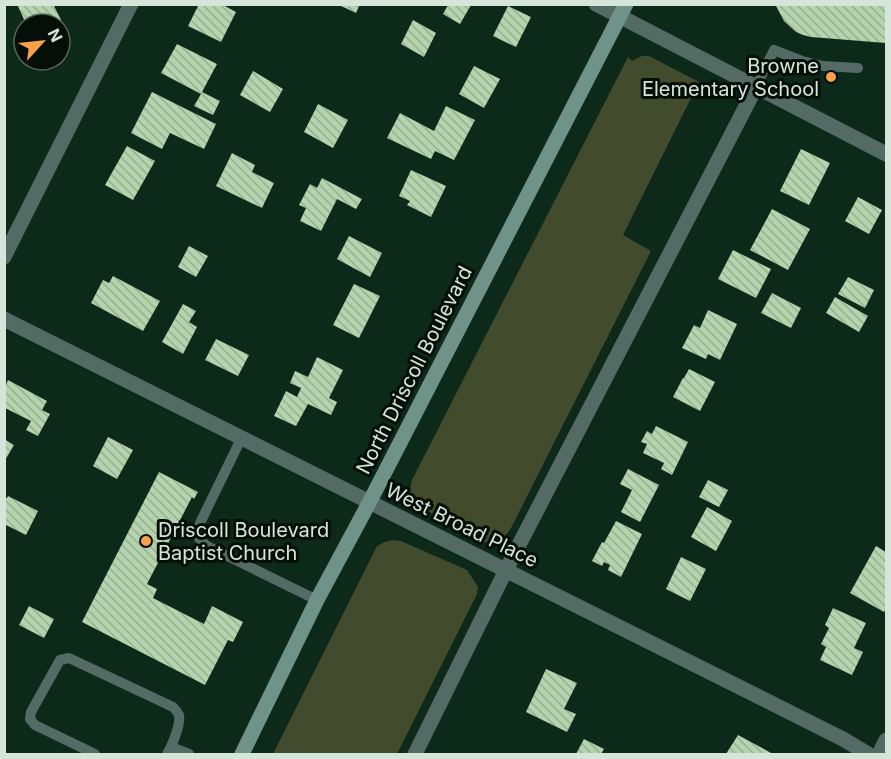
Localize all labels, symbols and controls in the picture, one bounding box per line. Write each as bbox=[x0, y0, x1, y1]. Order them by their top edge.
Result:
north arrow bbox=[12, 12, 72, 72]
text: N bbox=[44, 25, 67, 45]
place label: Browne Elementary School bbox=[642, 54, 819, 101]
marker: Browne Elementary School bbox=[824, 70, 838, 84]
street label: North Driscoll Boulevard bbox=[351, 262, 477, 478]
street label: West Broad Place bbox=[382, 478, 542, 572]
place label: Driscoll Boulevard Baptist Church bbox=[158, 518, 329, 565]
marker: Driscoll Boulevard Baptist Church bbox=[139, 534, 153, 548]

